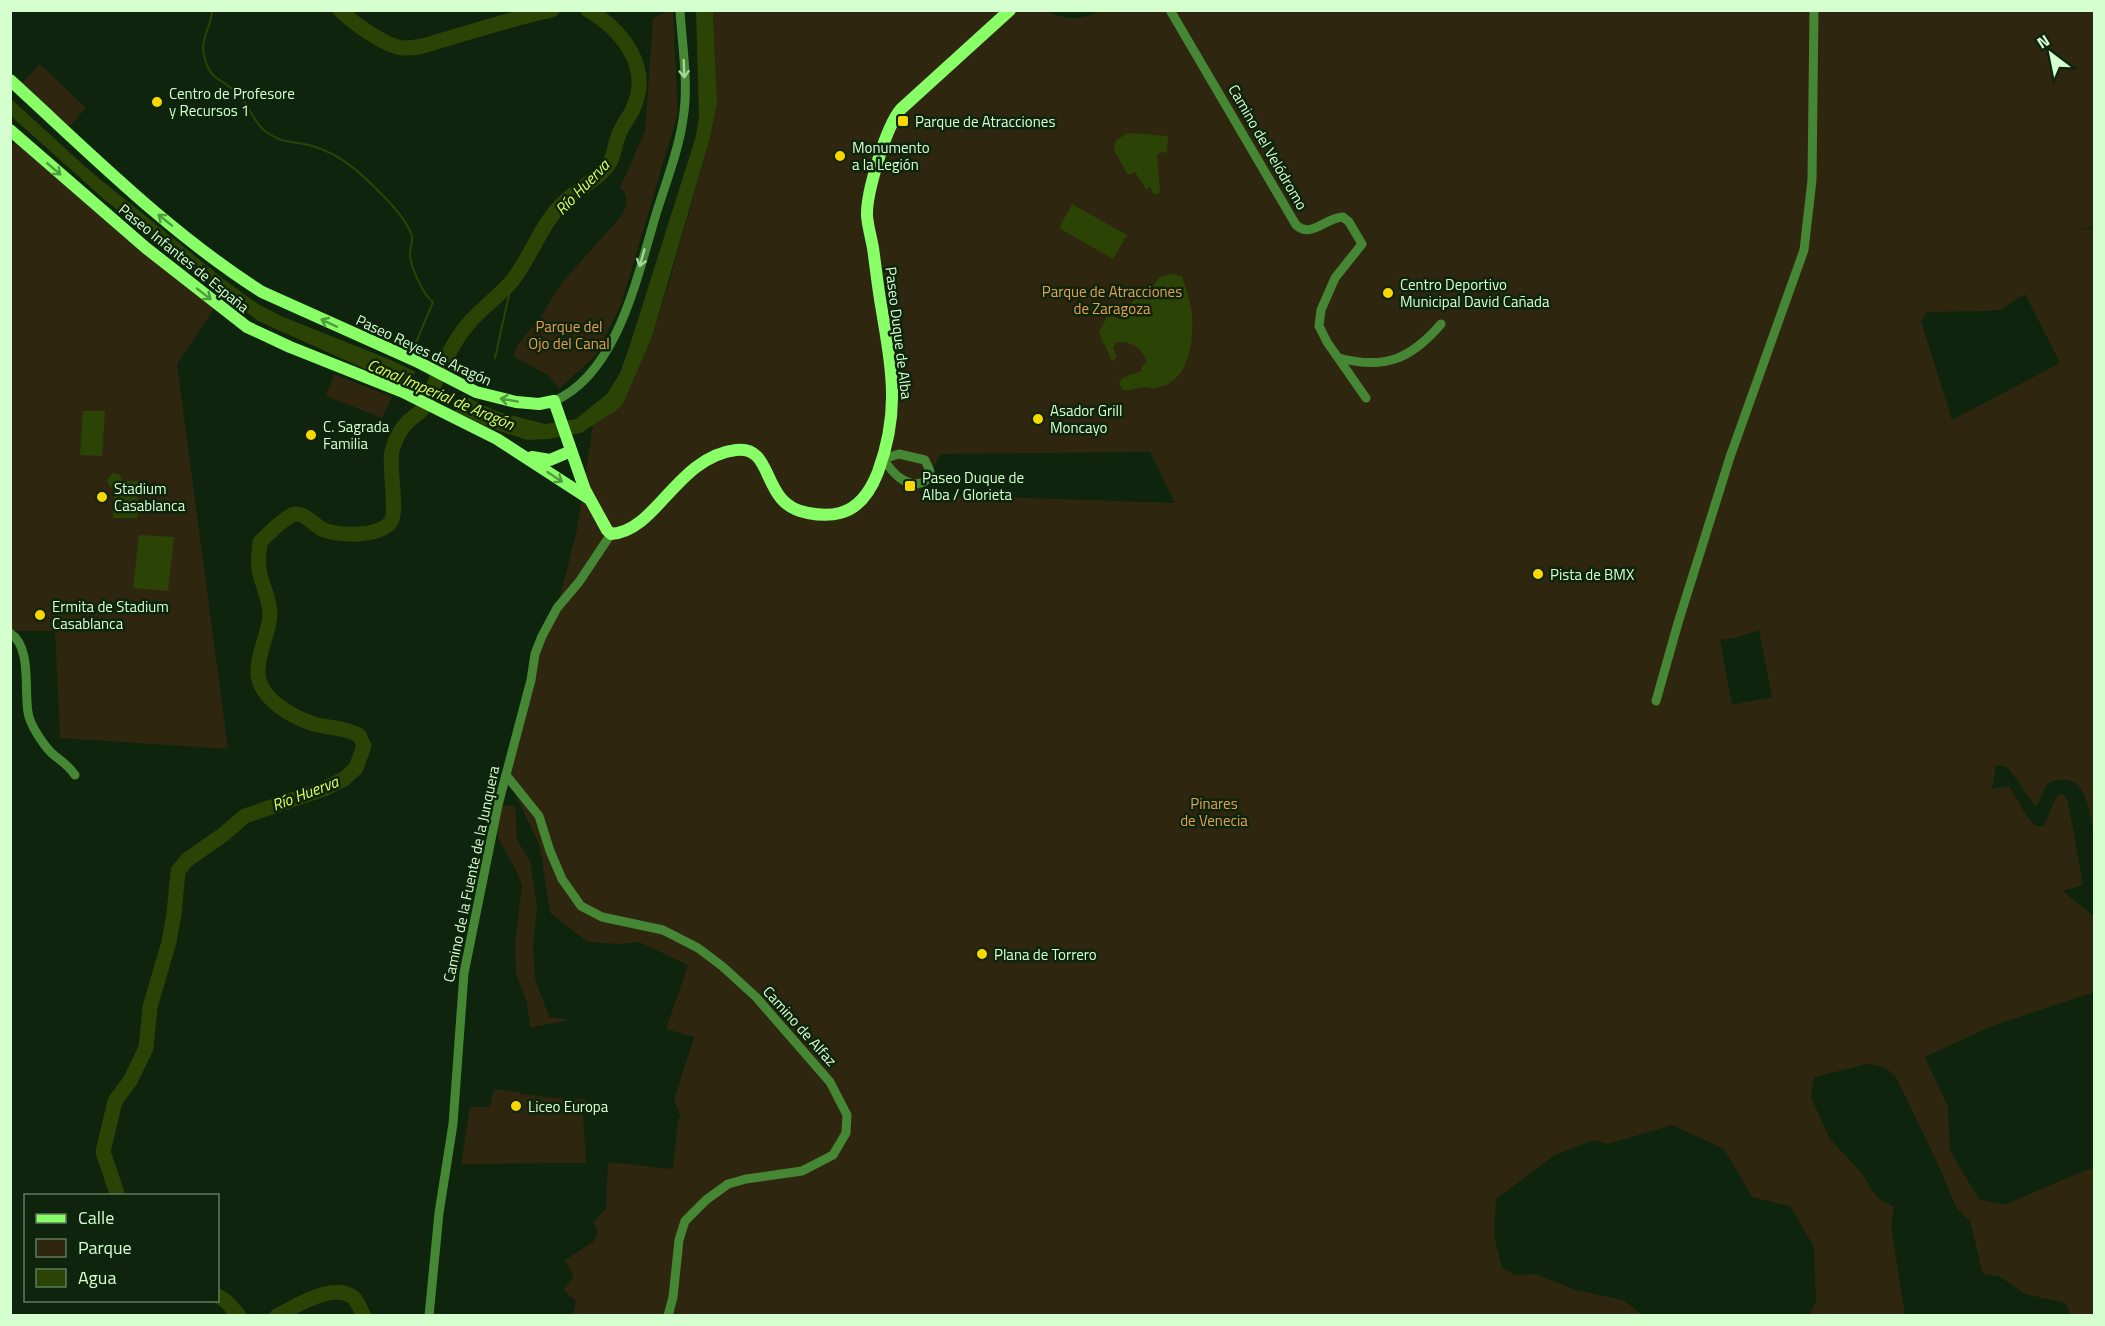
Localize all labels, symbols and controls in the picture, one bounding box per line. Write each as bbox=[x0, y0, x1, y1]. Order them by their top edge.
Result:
north arrow bbox=[2021, 24, 2081, 84]
text: N bbox=[2032, 28, 2054, 54]
one-way arrow bbox=[678, 58, 690, 78]
street label: Camino del Velódromo bbox=[1223, 80, 1313, 214]
place label: Centro de Profesore y Recursos 1 bbox=[169, 82, 295, 122]
marker: Centro de Profesore y Recursos 1 bbox=[150, 95, 164, 109]
place label: Parque de Atracciones bbox=[915, 110, 1055, 133]
marker: Parque de Atracciones bbox=[896, 114, 910, 128]
place label: Monumento a la Legión bbox=[852, 136, 930, 176]
marker: Monumento a la Legión bbox=[833, 149, 847, 163]
water label: Río Huerva bbox=[549, 153, 615, 220]
one-way arrow bbox=[47, 162, 62, 176]
street label: Paseo Infantes de España bbox=[114, 198, 255, 318]
one-way arrow bbox=[158, 213, 173, 227]
one-way arrow bbox=[636, 248, 648, 267]
street label: Paseo Duque de Alba bbox=[879, 266, 919, 401]
place label: Centro Deportivo Municipal David Cañada bbox=[1400, 273, 1550, 313]
park label: Parque de Atracciones de Zaragoza bbox=[1042, 280, 1182, 320]
marker: Centro Deportivo Municipal David Cañada bbox=[1381, 286, 1395, 300]
one-way arrow bbox=[196, 287, 212, 300]
street label: Paseo Reyes de Aragón bbox=[352, 308, 496, 392]
park label: Parque del Ojo del Canal bbox=[528, 315, 610, 355]
one-way arrow bbox=[321, 316, 339, 328]
water label: Canal Imperial de Aragón bbox=[364, 352, 519, 436]
one-way arrow bbox=[500, 395, 519, 406]
place label: Asador Grill Moncayo bbox=[1050, 399, 1122, 439]
marker: Asador Grill Moncayo bbox=[1031, 412, 1045, 426]
place label: C. Sagrada Familia bbox=[323, 415, 390, 455]
marker: C. Sagrada Familia bbox=[304, 428, 318, 442]
place label: Paseo Duque de Alba / Glorieta bbox=[922, 466, 1024, 506]
one-way arrow bbox=[547, 470, 564, 483]
place label: Stadium Casablanca bbox=[114, 477, 186, 517]
marker: Paseo Duque de Alba / Glorieta bbox=[903, 479, 917, 493]
marker: Stadium Casablanca bbox=[95, 490, 109, 504]
place label: Pista de BMX bbox=[1550, 563, 1635, 586]
marker: Pista de BMX bbox=[1531, 567, 1545, 581]
place label: Ermita de Stadium Casablanca bbox=[52, 595, 169, 635]
marker: Ermita de Stadium Casablanca bbox=[33, 608, 47, 622]
street label: Camino de la Fuente de la Junquera bbox=[437, 763, 505, 984]
water label: Río Huerva bbox=[268, 769, 343, 817]
park label: Pinares de Venecia bbox=[1180, 792, 1248, 832]
place label: Plana de Torrero bbox=[994, 943, 1097, 966]
marker: Plana de Torrero bbox=[975, 947, 989, 961]
street label: Camino de Alfaz bbox=[758, 981, 843, 1071]
place label: Liceo Europa bbox=[528, 1095, 609, 1118]
marker: Liceo Europa bbox=[509, 1099, 523, 1113]
legend bbox=[24, 1194, 219, 1302]
text: Calle bbox=[78, 1204, 114, 1231]
text: Parque bbox=[78, 1234, 132, 1261]
text: Agua bbox=[78, 1264, 116, 1291]

